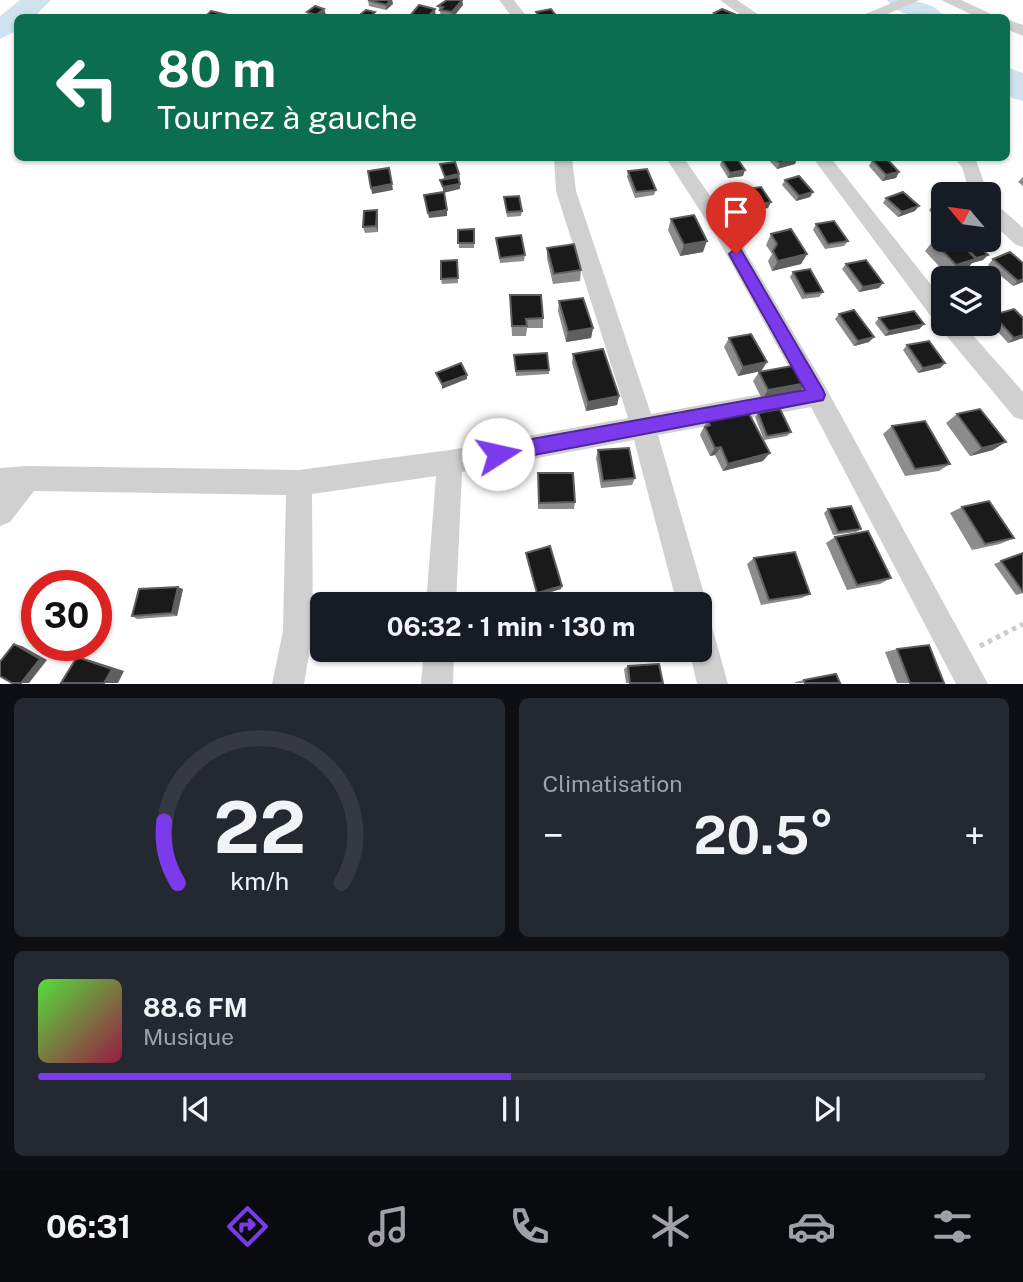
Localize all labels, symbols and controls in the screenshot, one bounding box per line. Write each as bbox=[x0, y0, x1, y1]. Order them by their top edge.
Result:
text: 80 m bbox=[157, 40, 276, 98]
icon: left bbox=[42, 42, 133, 133]
text: Tournez à gauche bbox=[157, 99, 417, 136]
pin bbox=[706, 182, 766, 254]
north arrow bbox=[931, 182, 1001, 252]
map controls bbox=[931, 182, 1001, 336]
icon: arrive bbox=[717, 193, 755, 231]
button: layers bbox=[931, 266, 1001, 336]
position arrow bbox=[461, 417, 535, 491]
speed limit sign: 30 bbox=[21, 570, 112, 661]
text: 06:32 · 1 min · 130 m bbox=[387, 611, 635, 642]
text: Climatisation bbox=[543, 770, 683, 797]
text: 22 bbox=[213, 785, 305, 870]
text: 20.5° bbox=[694, 805, 834, 866]
text: − bbox=[543, 813, 564, 858]
text: + bbox=[964, 813, 985, 858]
text: km/h bbox=[230, 866, 289, 896]
text: 88.6 FM bbox=[143, 992, 248, 1023]
text: Musique bbox=[143, 1023, 234, 1050]
icon: previous bbox=[177, 1090, 215, 1128]
icon: pause bbox=[492, 1090, 530, 1128]
icon: next bbox=[808, 1090, 846, 1128]
icon: directions bbox=[223, 1202, 272, 1251]
icon: music bbox=[364, 1202, 413, 1251]
icon: phone bbox=[505, 1202, 554, 1251]
icon: climate bbox=[646, 1202, 695, 1251]
icon: car bbox=[787, 1202, 836, 1251]
icon: filters bbox=[928, 1202, 977, 1251]
text: 06:31 bbox=[46, 1208, 131, 1245]

